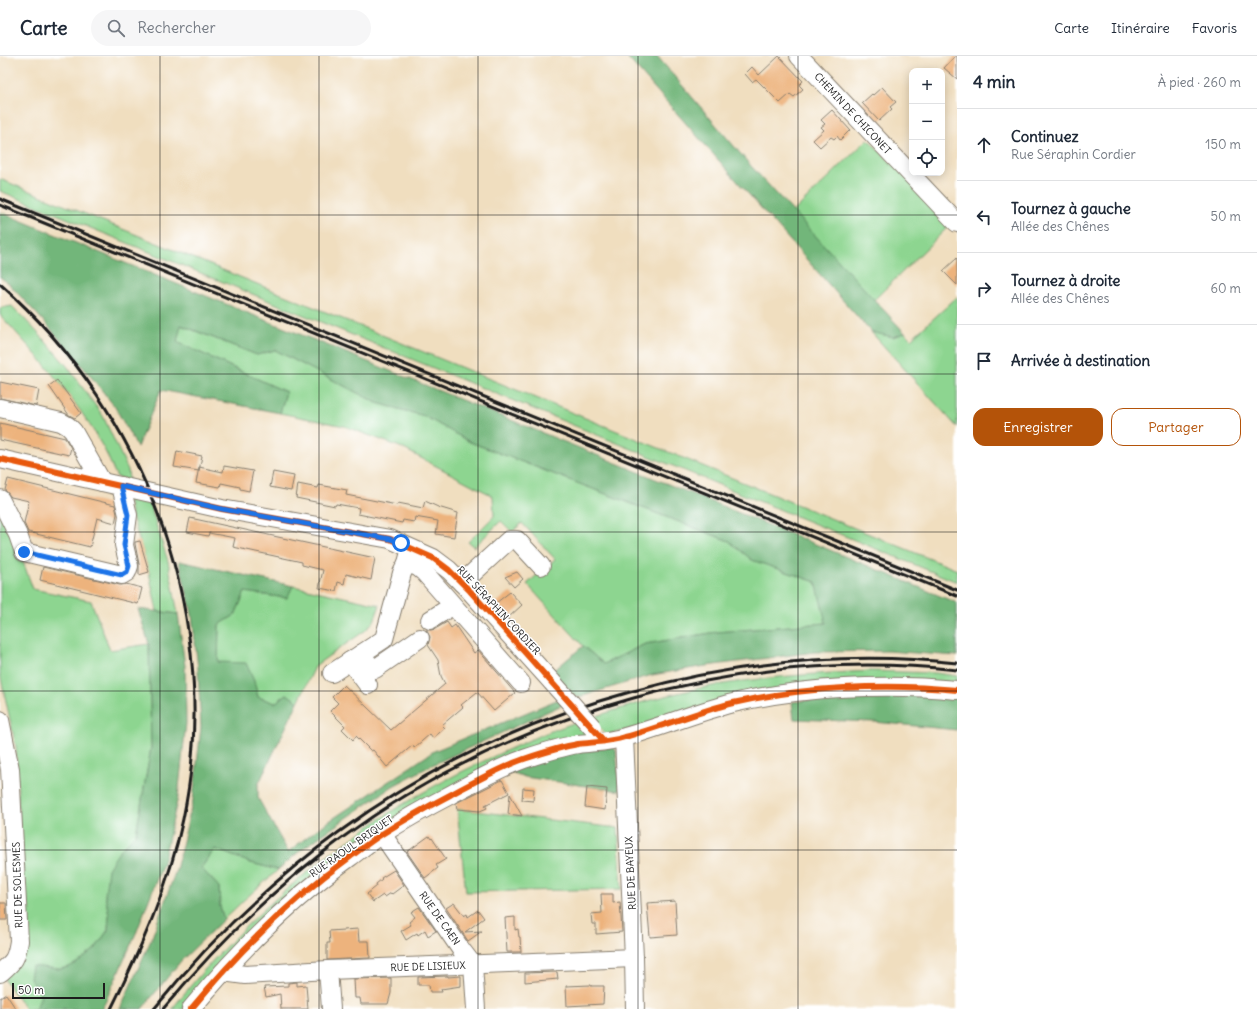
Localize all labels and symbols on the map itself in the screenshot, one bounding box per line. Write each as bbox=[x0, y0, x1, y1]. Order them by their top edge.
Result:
street label: CHEMIN DE CHICONET bbox=[812, 70, 894, 157]
route start bbox=[392, 534, 410, 552]
route end bbox=[15, 543, 33, 561]
street label: RUE SÉRAPHIN CORDIER bbox=[454, 563, 544, 658]
street label: RUE RAOUL BRIQUET bbox=[307, 813, 396, 880]
street label: RUE DE BAYEUX bbox=[622, 835, 639, 910]
street label: RUE DE SOLESMES bbox=[9, 841, 26, 928]
street label: RUE DE CAEN bbox=[416, 889, 463, 948]
street label: RUE DE LISIEUX bbox=[390, 959, 467, 974]
scale bar bbox=[12, 981, 105, 1000]

